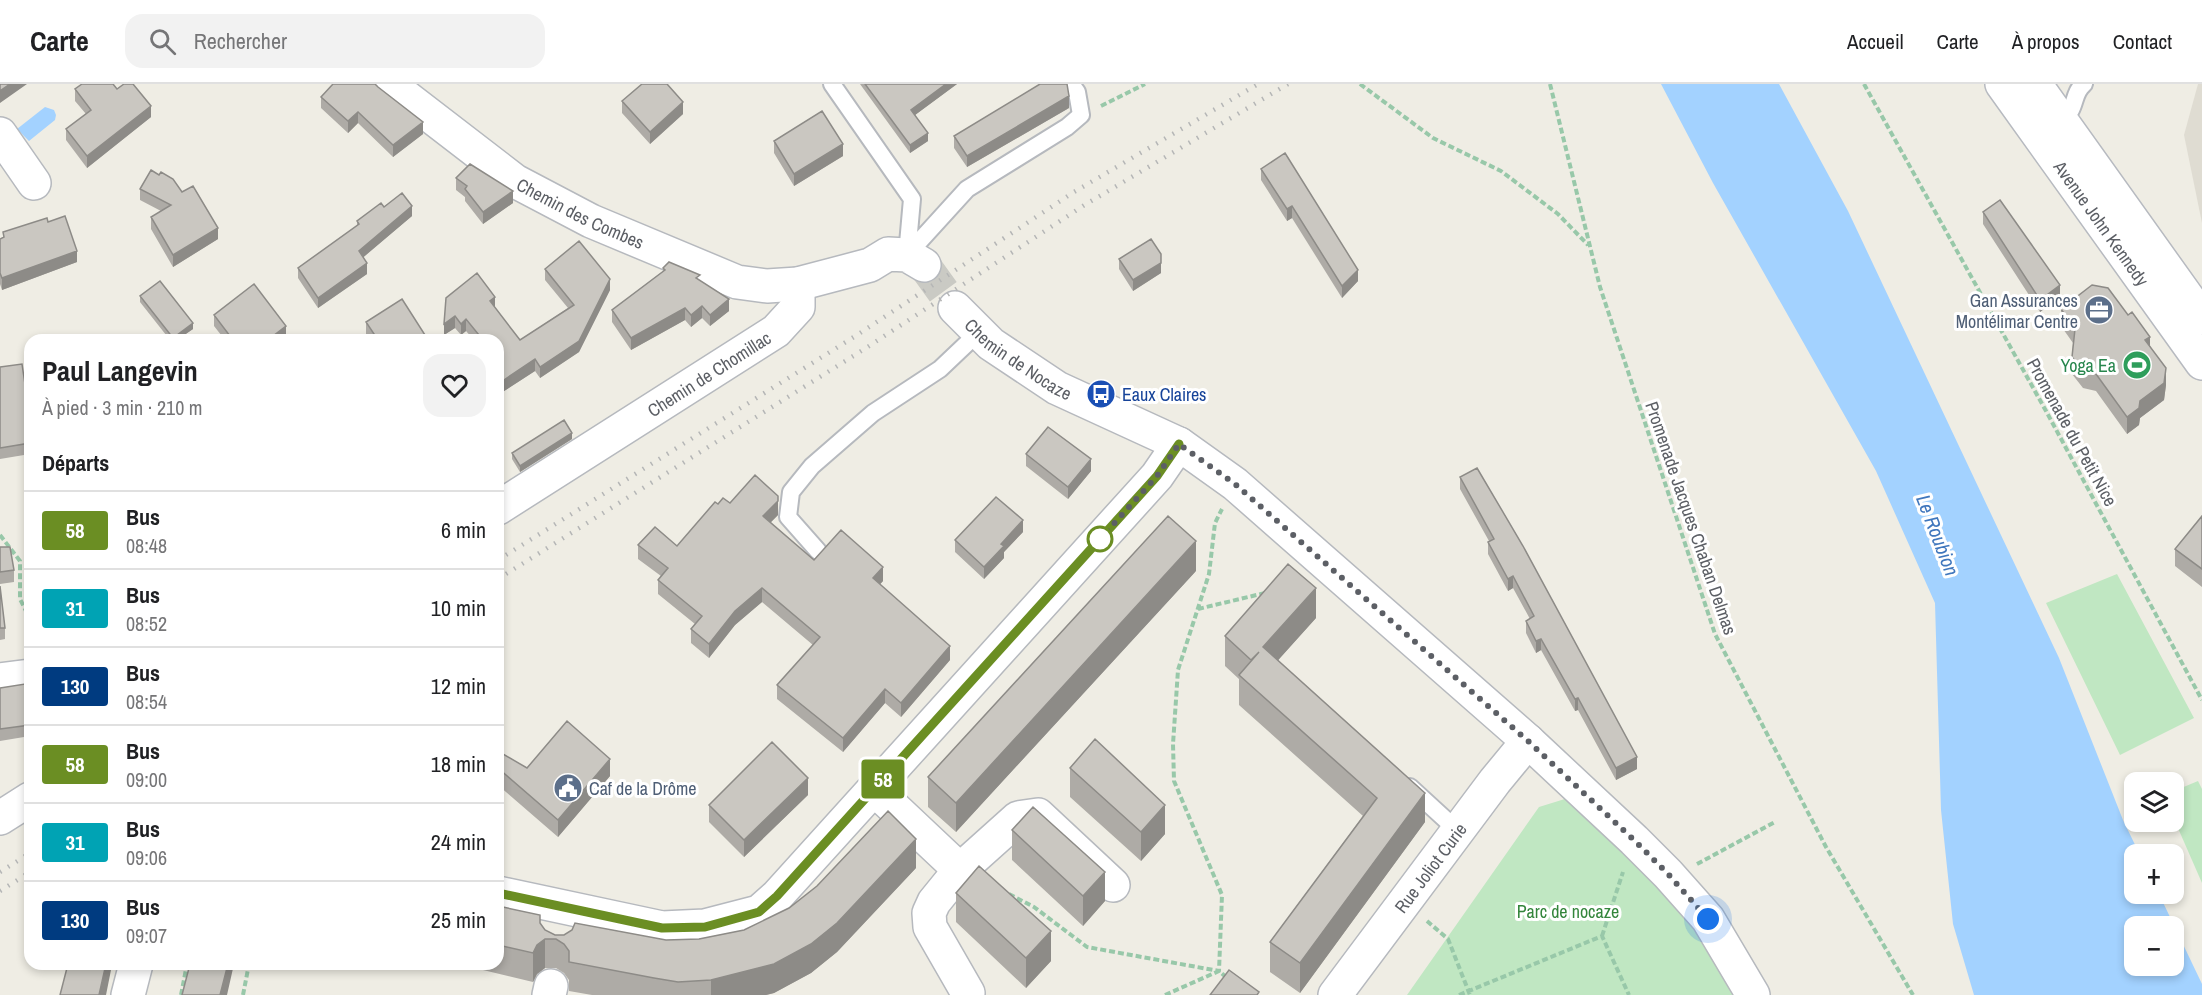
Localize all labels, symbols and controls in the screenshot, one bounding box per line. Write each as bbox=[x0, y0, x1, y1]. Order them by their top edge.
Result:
search box bbox=[125, 14, 545, 68]
text: Carte bbox=[30, 22, 89, 60]
icon: search bbox=[146, 25, 179, 58]
text: Rechercher bbox=[194, 26, 287, 56]
text: Accueil bbox=[1847, 27, 1904, 56]
text: Carte bbox=[1937, 27, 1979, 56]
text: À propos bbox=[2012, 27, 2080, 56]
text: Contact bbox=[2113, 27, 2172, 56]
street label: Avenue John Kennedy bbox=[2048, 155, 2155, 291]
street label: Chemin des Combes bbox=[512, 172, 648, 254]
place label: Gan Assurances Montélimar Centre bbox=[1956, 288, 2078, 334]
office icon: Gan Assurances Montélimar Centre bbox=[2083, 294, 2115, 326]
street label: Chemin de Nocaze bbox=[959, 312, 1076, 406]
street label: Chemin de Chomillac bbox=[642, 325, 776, 422]
sports icon: Yoga Ea bbox=[2121, 349, 2153, 381]
text: Paul Langevin bbox=[42, 352, 198, 390]
street label: Promenade du Petit Nice bbox=[2021, 353, 2123, 511]
place label: Yoga Ea bbox=[2061, 353, 2116, 378]
button: heart bbox=[423, 354, 486, 417]
bus stop icon: Eaux Claires bbox=[1085, 378, 1117, 410]
place label: Eaux Claires bbox=[1122, 382, 1207, 407]
text: À pied · 3 min · 210 m bbox=[42, 394, 202, 421]
street label: Promenade Jacques Chaban Delmas bbox=[1639, 398, 1743, 638]
text: Départs bbox=[42, 448, 109, 478]
water label: Le Roubion bbox=[1910, 491, 1966, 579]
text: Bus bbox=[126, 502, 160, 532]
text: 6 min bbox=[441, 515, 486, 545]
text: 58 bbox=[65, 516, 85, 545]
unlabelled marker bbox=[1087, 526, 1113, 552]
text: 08:48 bbox=[126, 532, 167, 559]
text: Bus bbox=[126, 580, 160, 610]
text: 10 min bbox=[431, 593, 486, 623]
text: 31 bbox=[65, 594, 85, 623]
text: 08:52 bbox=[126, 610, 167, 637]
text: Bus bbox=[126, 658, 160, 688]
text: 12 min bbox=[431, 671, 486, 701]
text: 130 bbox=[61, 672, 89, 701]
text: 08:54 bbox=[126, 688, 167, 715]
text: Bus bbox=[126, 736, 160, 766]
text: 18 min bbox=[431, 749, 486, 779]
text: 58 bbox=[65, 750, 85, 779]
line badge: 58 bbox=[856, 760, 910, 798]
text: 58 bbox=[873, 765, 893, 794]
text: 09:00 bbox=[126, 766, 167, 793]
public building icon: Caf de la Drôme bbox=[552, 772, 584, 804]
map controls bbox=[2124, 772, 2184, 976]
button: layers bbox=[2124, 772, 2184, 832]
place label: Caf de la Drôme bbox=[589, 776, 696, 801]
text: Bus bbox=[126, 814, 160, 844]
street label: Rue Joliot Curie bbox=[1388, 817, 1472, 918]
text: 24 min bbox=[431, 827, 486, 857]
text: 31 bbox=[65, 828, 85, 857]
text: 09:06 bbox=[126, 844, 167, 871]
button: + bbox=[2124, 844, 2184, 904]
text: Bus bbox=[126, 892, 160, 922]
park label: Parc de nocaze bbox=[1517, 899, 1619, 924]
your location bbox=[1693, 904, 1723, 934]
text: 25 min bbox=[431, 905, 486, 935]
text: 130 bbox=[61, 906, 89, 935]
button: − bbox=[2124, 916, 2184, 976]
text: 09:07 bbox=[126, 922, 167, 949]

